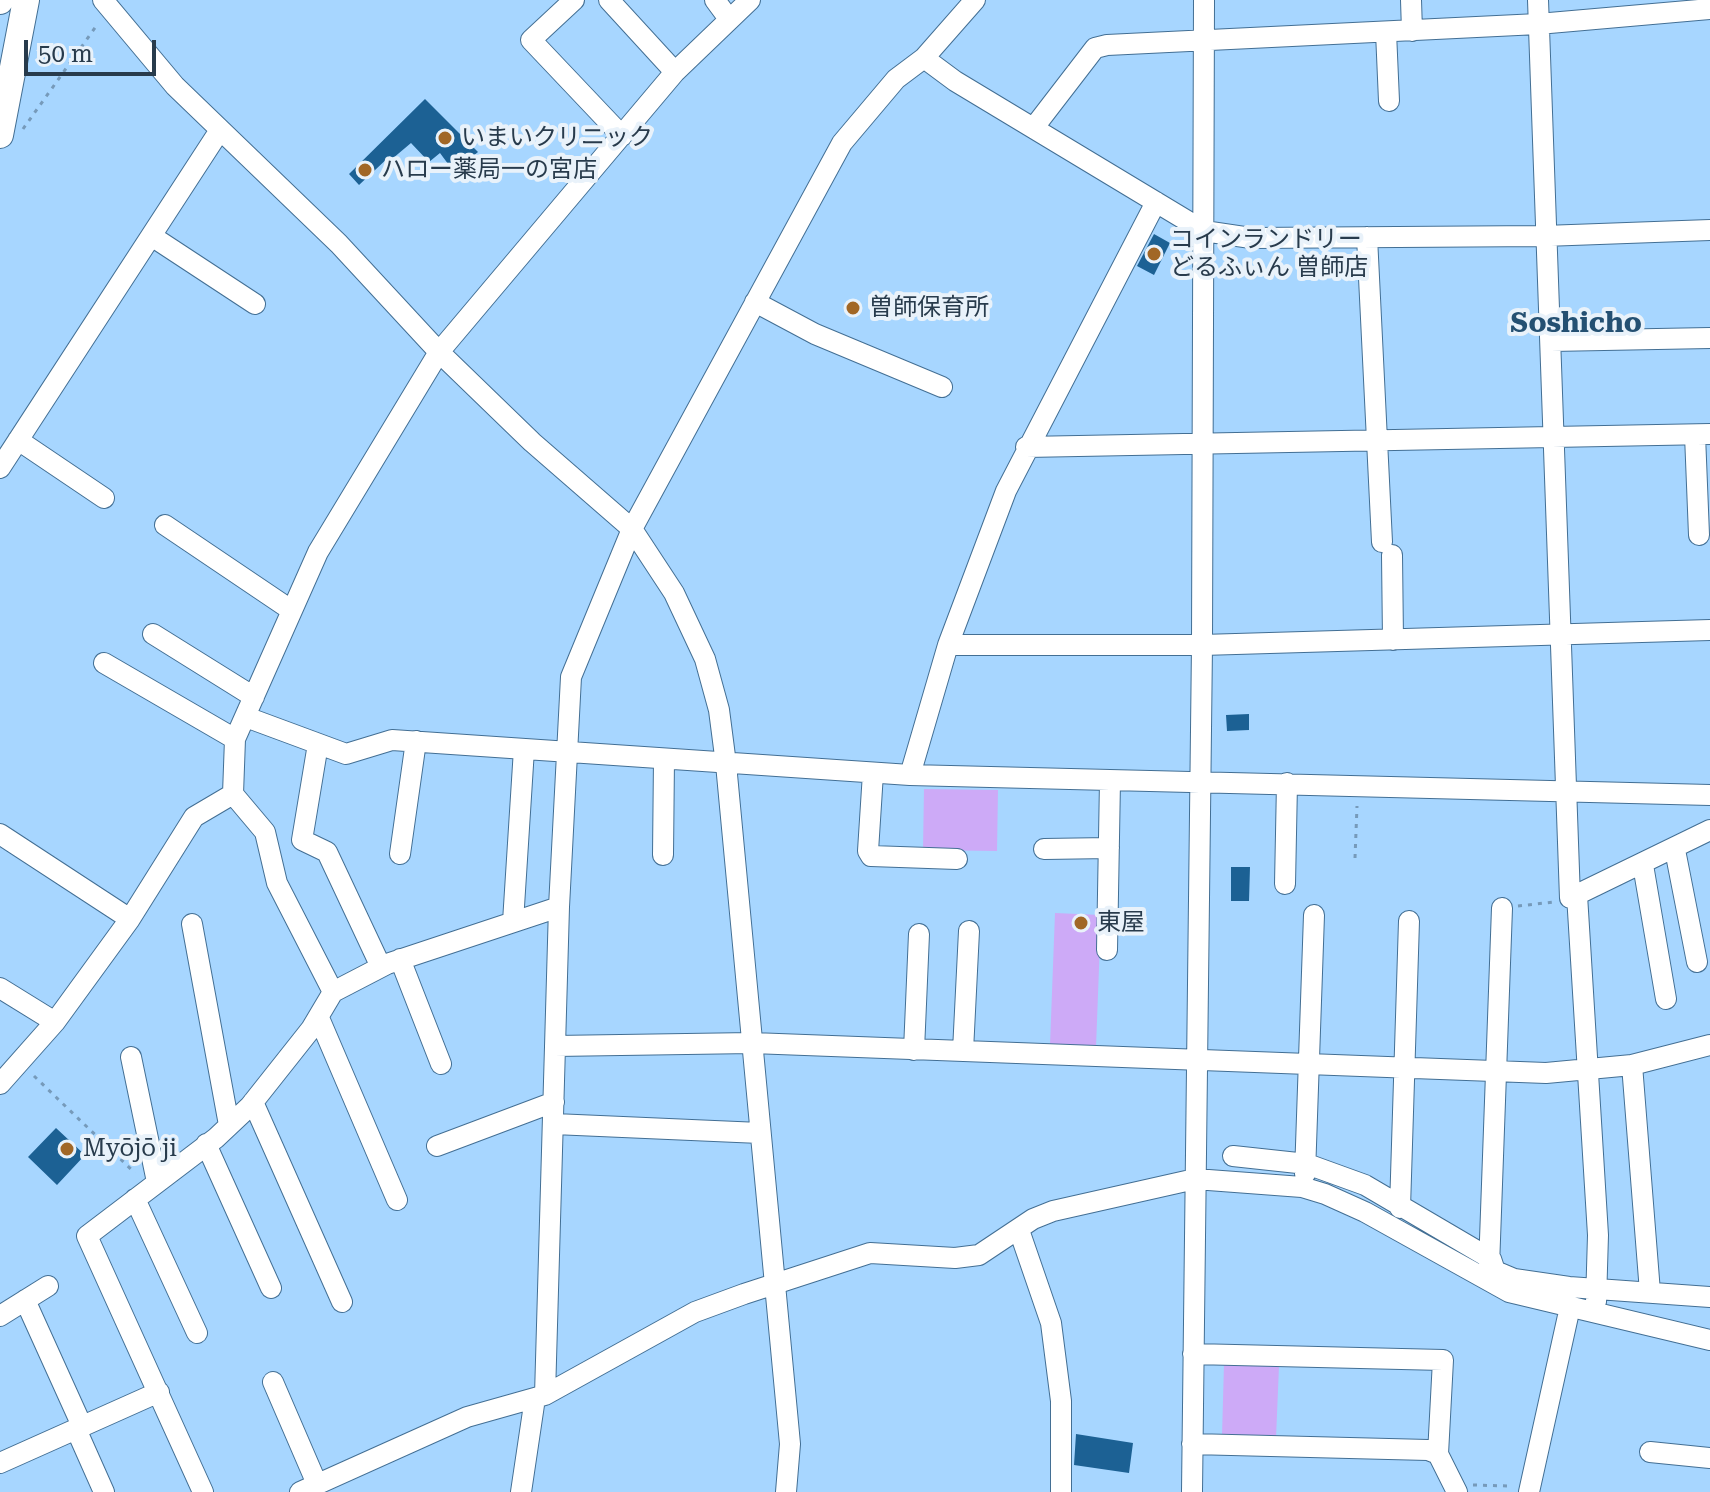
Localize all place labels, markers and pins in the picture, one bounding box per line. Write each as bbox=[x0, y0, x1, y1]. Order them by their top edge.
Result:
place label: いまいクリニック bbox=[461, 124, 653, 152]
marker: いまいクリニック bbox=[436, 129, 454, 147]
place label: ハロー薬局一の宮店 bbox=[381, 156, 597, 184]
marker: ハロー薬局一の宮店 bbox=[356, 161, 374, 179]
place label: コインランドリー どるふぃん 曽師店 bbox=[1170, 226, 1368, 282]
marker: コインランドリー どるふぃん 曽師店 bbox=[1145, 245, 1163, 263]
place label: 曽師保育所 bbox=[869, 294, 989, 322]
marker: 曽師保育所 bbox=[844, 299, 862, 317]
place label: 東屋 bbox=[1097, 909, 1145, 937]
marker: 東屋 bbox=[1072, 914, 1090, 932]
place label: Myōjō ji bbox=[83, 1135, 177, 1163]
marker: Myōjō ji bbox=[58, 1140, 76, 1158]

